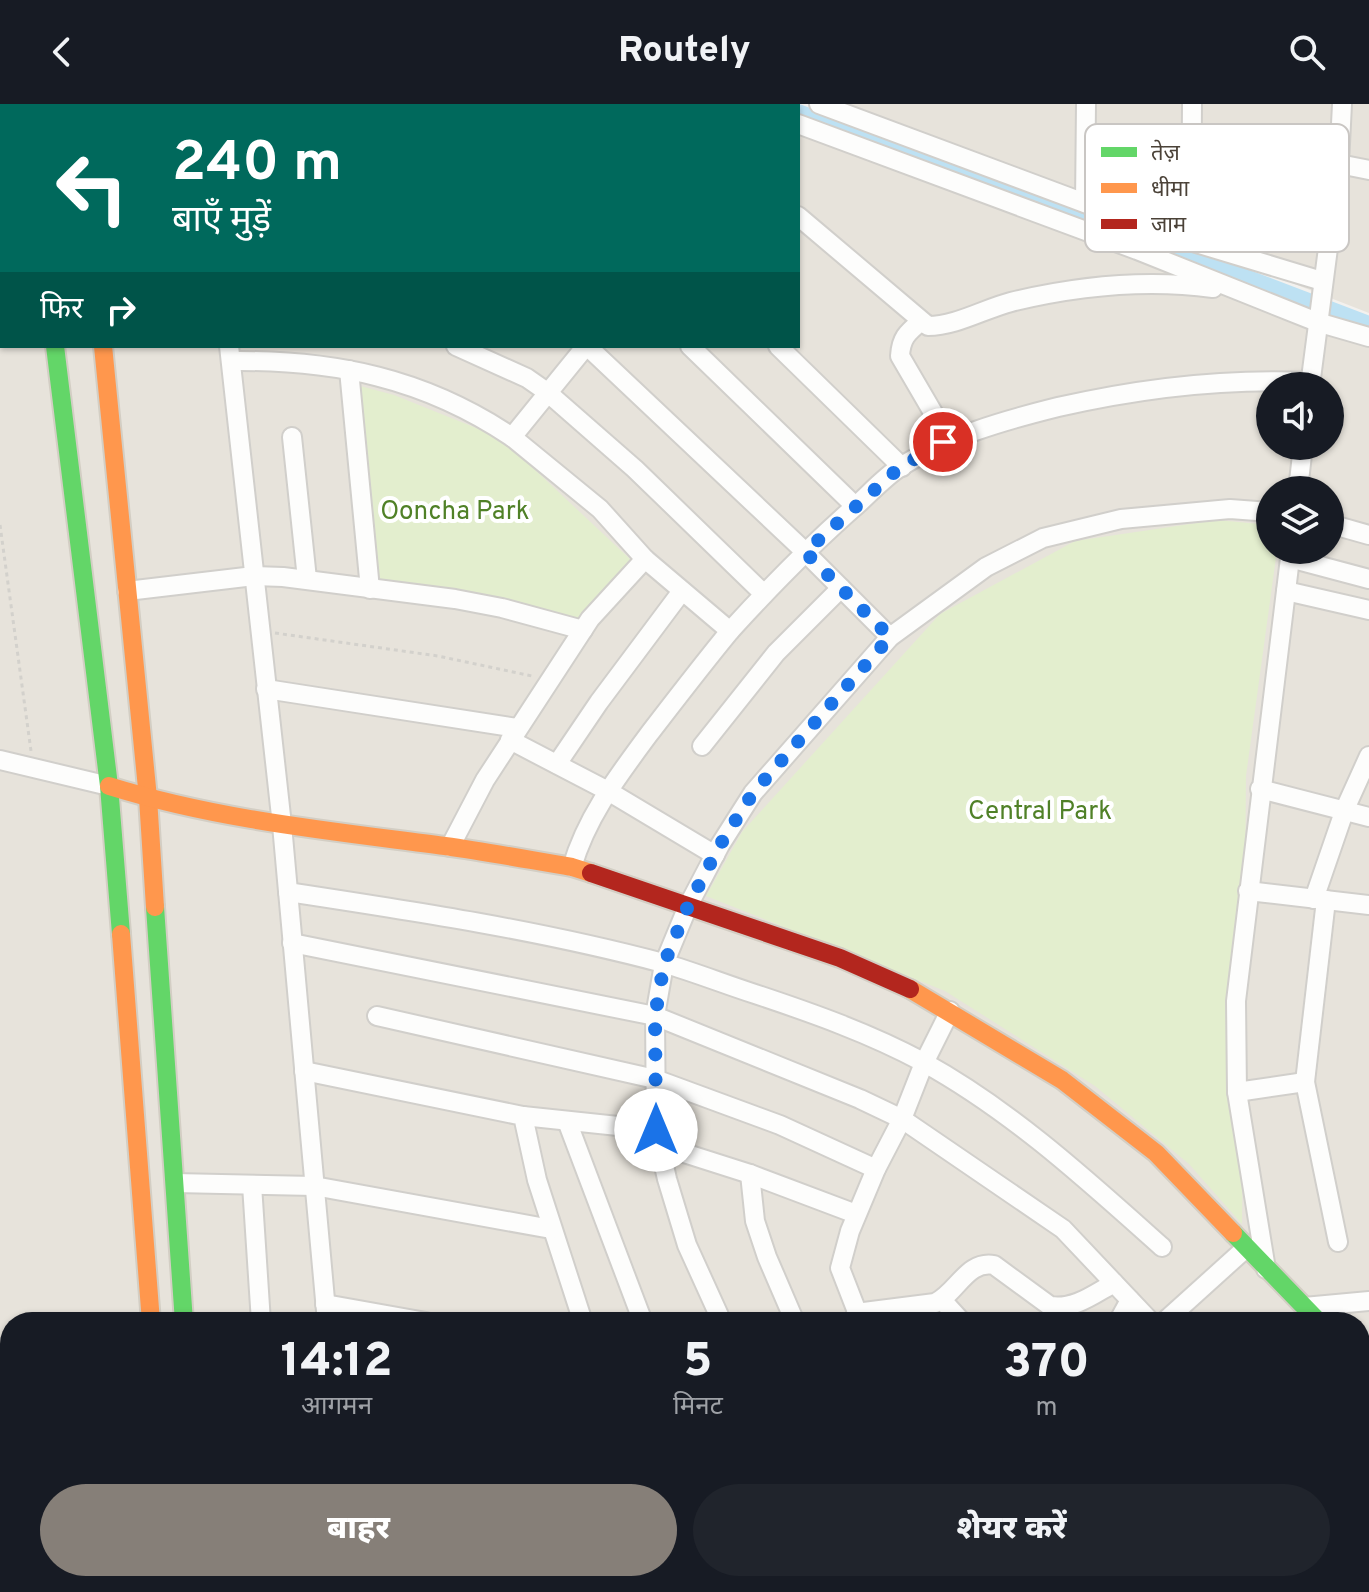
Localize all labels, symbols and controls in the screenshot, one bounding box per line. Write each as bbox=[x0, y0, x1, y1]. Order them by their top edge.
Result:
text: Routely bbox=[618, 29, 751, 75]
icon: back bbox=[40, 30, 84, 74]
icon: search bbox=[1285, 30, 1329, 74]
legend bbox=[1085, 124, 1349, 252]
text: 240 m bbox=[172, 130, 342, 200]
icon: left bbox=[40, 136, 144, 240]
text: तेज़ bbox=[1151, 139, 1181, 168]
text: धीमा bbox=[1151, 176, 1189, 204]
text: बाएँ मुड़ें bbox=[172, 199, 271, 245]
text: जाम bbox=[1151, 213, 1187, 240]
icon: right bbox=[99, 288, 143, 332]
text: फिर bbox=[40, 292, 83, 329]
map controls bbox=[1256, 372, 1344, 564]
button: sound bbox=[1256, 372, 1344, 460]
pin bbox=[909, 408, 977, 476]
icon: arrive bbox=[921, 420, 965, 464]
button: layers bbox=[1256, 476, 1344, 564]
park label: Ooncha Park bbox=[380, 496, 530, 529]
park label: Central Park bbox=[968, 796, 1112, 829]
position arrow bbox=[614, 1088, 698, 1172]
text: 14:12 bbox=[280, 1333, 393, 1393]
text: 5 bbox=[683, 1333, 713, 1393]
text: 370 bbox=[1003, 1334, 1090, 1394]
text: आगमन bbox=[301, 1391, 372, 1424]
text: मिनट bbox=[673, 1391, 723, 1424]
text: m bbox=[1035, 1392, 1057, 1425]
button: बाहर bbox=[40, 1484, 677, 1576]
button: शेयर करें bbox=[693, 1484, 1330, 1576]

